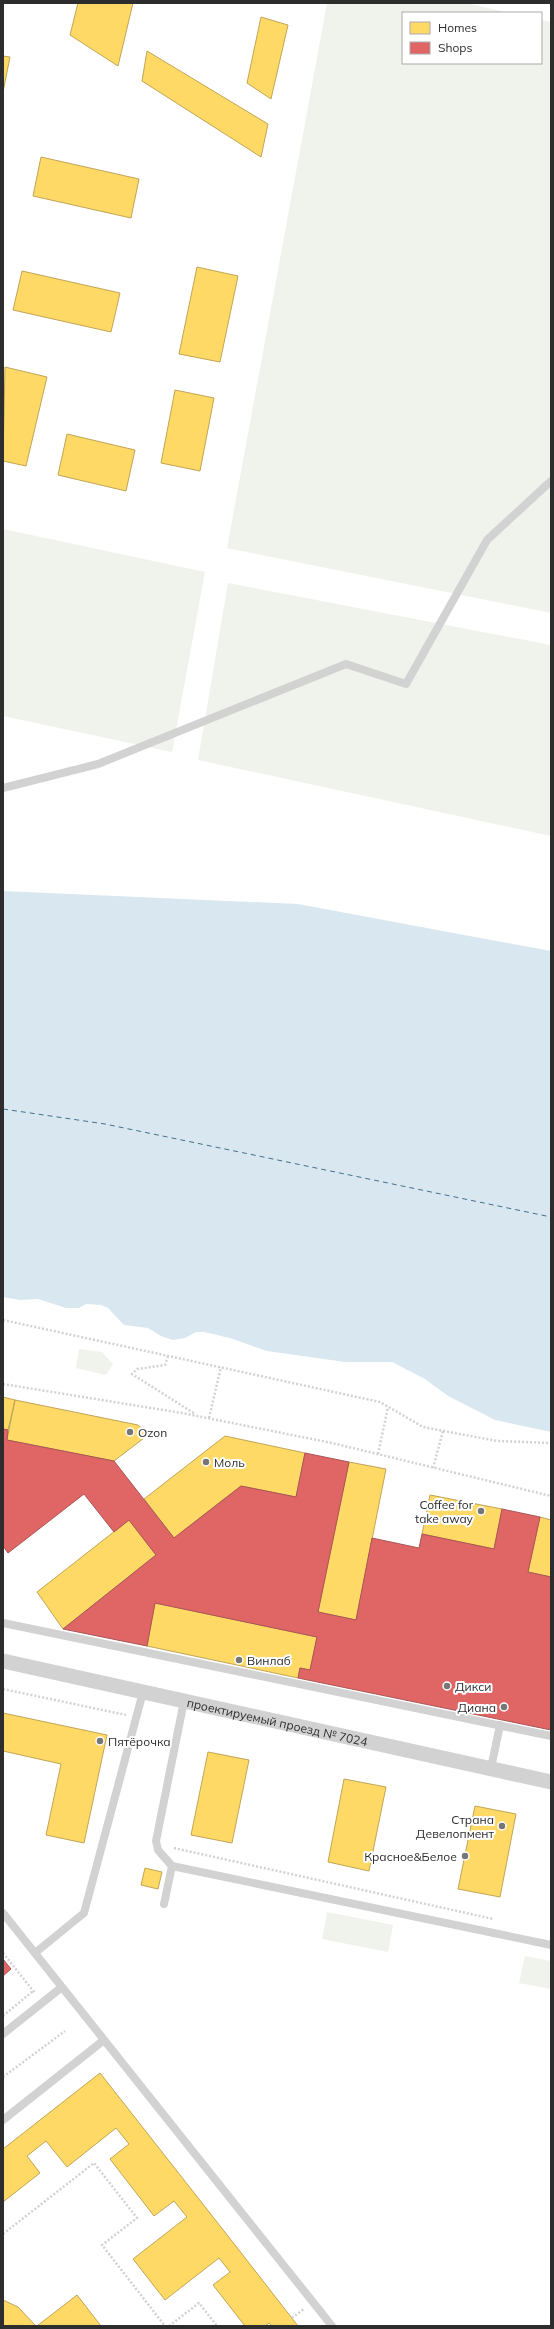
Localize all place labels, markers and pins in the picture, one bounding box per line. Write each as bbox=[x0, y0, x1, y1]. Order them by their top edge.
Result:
place label: Ozon bbox=[138, 1425, 167, 1440]
marker: Ozon bbox=[125, 1427, 135, 1437]
place label: Моль bbox=[214, 1455, 245, 1470]
marker: Моль bbox=[201, 1457, 211, 1467]
place label: Coffee for take away bbox=[415, 1497, 474, 1526]
marker: Coffee for take away bbox=[476, 1506, 486, 1516]
place label: Винлаб bbox=[247, 1653, 291, 1668]
marker: Винлаб bbox=[234, 1655, 244, 1665]
place label: Дикси bbox=[455, 1679, 491, 1694]
marker: Дикси bbox=[442, 1681, 452, 1691]
place label: Диана bbox=[457, 1700, 496, 1715]
marker: Диана bbox=[499, 1702, 509, 1712]
place label: Пятёрочка bbox=[108, 1734, 171, 1749]
marker: Пятёрочка bbox=[95, 1736, 105, 1746]
place label: Страна Девелопмент bbox=[416, 1812, 495, 1841]
marker: Страна Девелопмент bbox=[497, 1821, 507, 1831]
place label: Красное&Белое bbox=[364, 1849, 457, 1864]
marker: Красное&Белое bbox=[460, 1851, 470, 1861]

